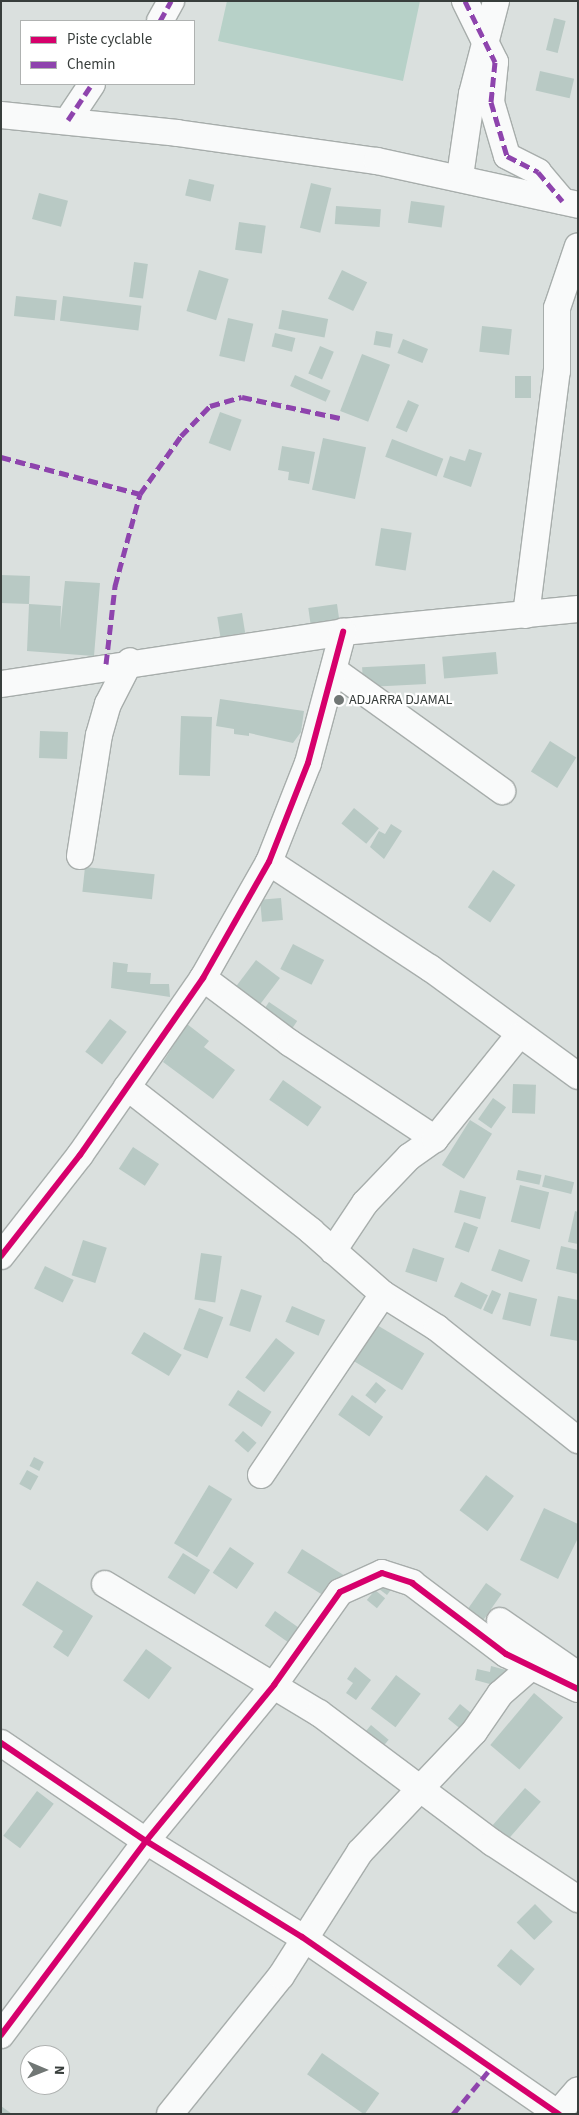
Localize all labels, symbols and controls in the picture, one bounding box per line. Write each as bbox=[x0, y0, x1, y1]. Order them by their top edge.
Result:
legend bbox=[20, 20, 195, 85]
text: Piste cyclable bbox=[67, 29, 152, 50]
text: Chemin bbox=[67, 54, 116, 75]
place label: ADJARRA DJAMAL bbox=[349, 692, 452, 708]
marker: ADJARRA DJAMAL bbox=[333, 694, 345, 706]
north arrow bbox=[20, 2045, 70, 2095]
text: N bbox=[49, 2065, 69, 2075]

